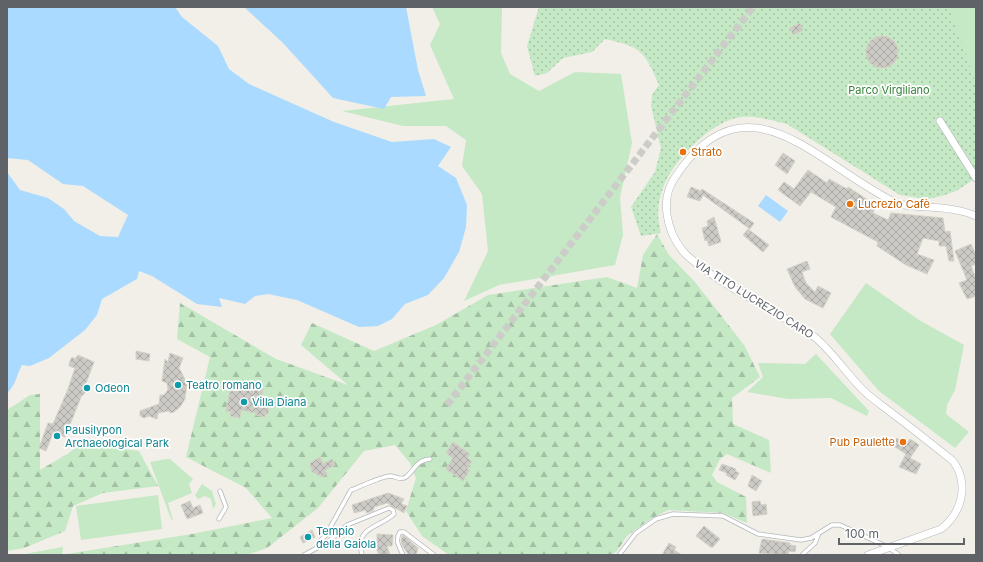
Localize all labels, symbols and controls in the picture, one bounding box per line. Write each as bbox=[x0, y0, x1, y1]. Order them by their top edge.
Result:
park label: Parco Virgiliano bbox=[848, 83, 930, 97]
place label: Strato bbox=[691, 145, 722, 159]
marker: Strato bbox=[678, 147, 688, 157]
place label: Lucrezio Cafè bbox=[858, 197, 930, 211]
marker: Lucrezio Cafè bbox=[845, 199, 855, 209]
street label: VIA TITO LUCREZIO CARO bbox=[692, 257, 816, 341]
place label: Teatro romano bbox=[186, 378, 262, 392]
marker: Teatro romano bbox=[173, 380, 183, 390]
place label: Odeon bbox=[95, 381, 130, 395]
marker: Odeon bbox=[82, 383, 92, 393]
place label: Villa Diana bbox=[252, 395, 306, 409]
marker: Villa Diana bbox=[239, 397, 249, 407]
place label: Pausilypon Archaeological Park bbox=[65, 423, 169, 450]
marker: Pausilypon Archaeological Park bbox=[52, 431, 62, 441]
place label: Pub Paulette bbox=[830, 435, 895, 449]
marker: Pub Paulette bbox=[898, 437, 908, 447]
scale bar bbox=[839, 520, 964, 546]
place label: Tempio della Gaiola bbox=[316, 524, 376, 551]
text: 100 m bbox=[845, 526, 879, 541]
marker: Tempio della Gaiola bbox=[303, 532, 313, 542]

